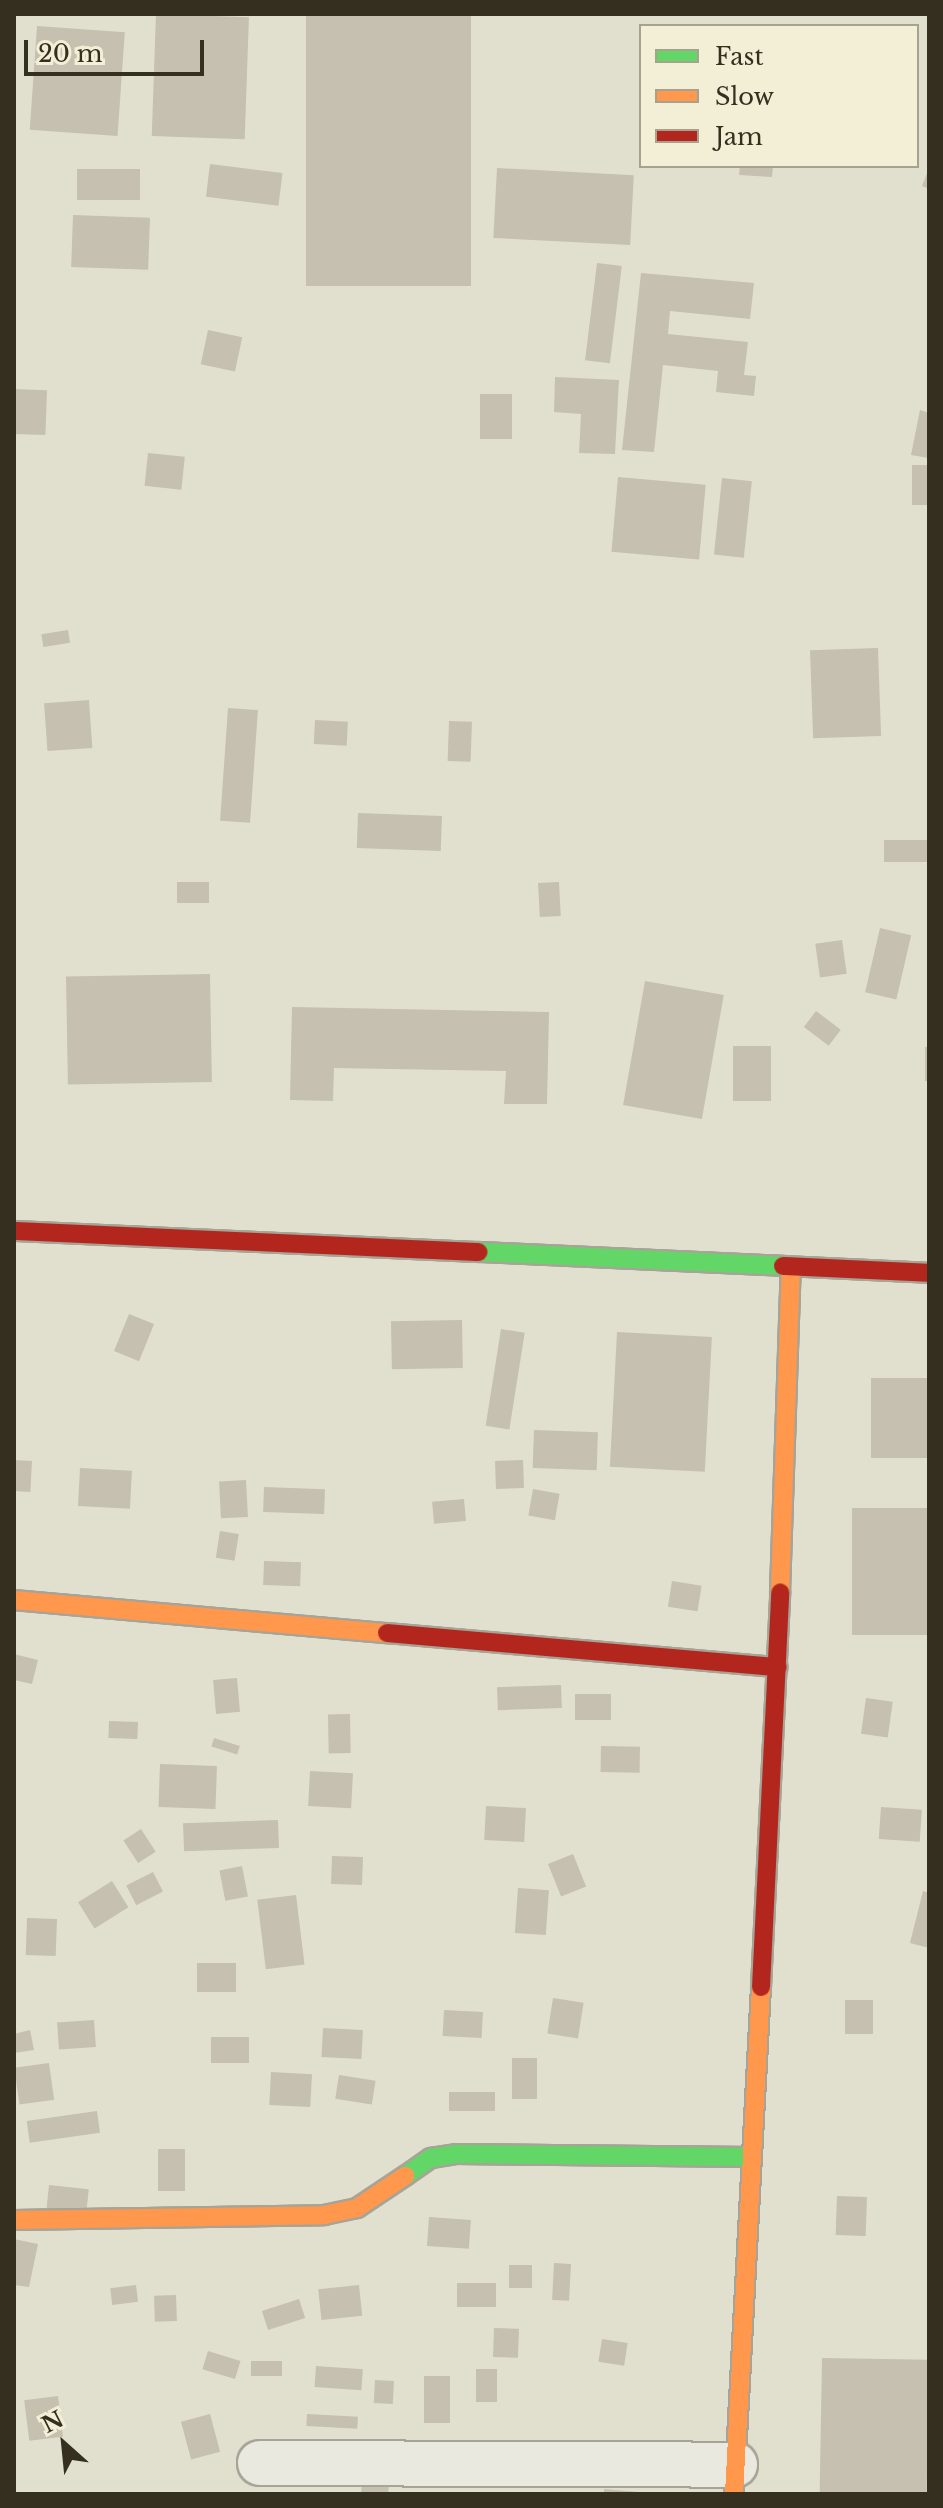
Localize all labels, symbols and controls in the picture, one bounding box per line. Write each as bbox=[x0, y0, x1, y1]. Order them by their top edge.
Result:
scale bar bbox=[28, 24, 208, 74]
legend bbox=[639, 24, 919, 168]
text: 20 m bbox=[38, 39, 103, 68]
text: Fast bbox=[715, 42, 763, 71]
text: Slow bbox=[715, 82, 774, 111]
text: Jam bbox=[715, 122, 763, 151]
north arrow bbox=[24, 2404, 104, 2484]
text: N bbox=[38, 2405, 68, 2439]

